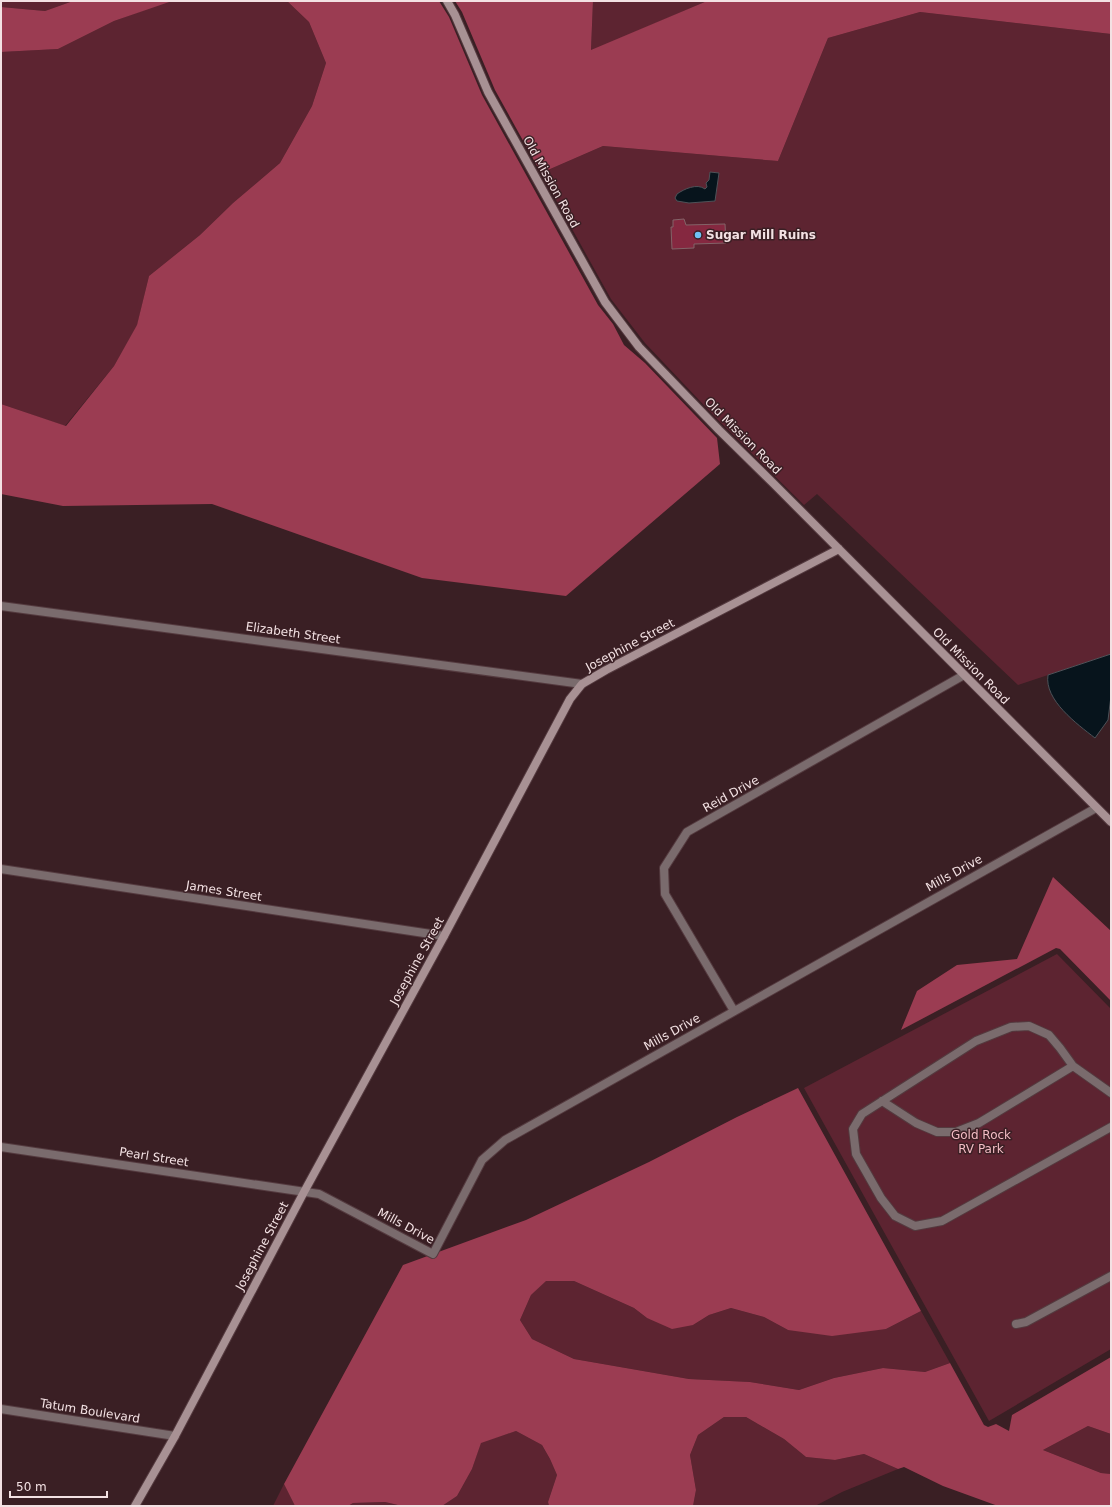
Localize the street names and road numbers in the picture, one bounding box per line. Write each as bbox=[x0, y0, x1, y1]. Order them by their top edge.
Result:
street label: Old Mission Road bbox=[520, 134, 582, 230]
street label: Old Mission Road bbox=[702, 395, 784, 477]
street label: Josephine Street bbox=[582, 616, 677, 675]
street label: Elizabeth Street bbox=[245, 619, 342, 647]
street label: Old Mission Road bbox=[930, 625, 1012, 707]
street label: Reid Drive bbox=[701, 773, 761, 815]
street label: Mills Drive bbox=[923, 852, 985, 894]
street label: James Street bbox=[184, 878, 263, 904]
street label: Josephine Street bbox=[387, 914, 447, 1008]
street label: Mills Drive bbox=[641, 1011, 703, 1053]
street label: Pearl Street bbox=[118, 1145, 190, 1169]
street label: Josephine Street bbox=[232, 1199, 291, 1294]
street label: Mills Drive bbox=[375, 1205, 437, 1247]
street label: Tatum Boulevard bbox=[38, 1396, 141, 1426]

